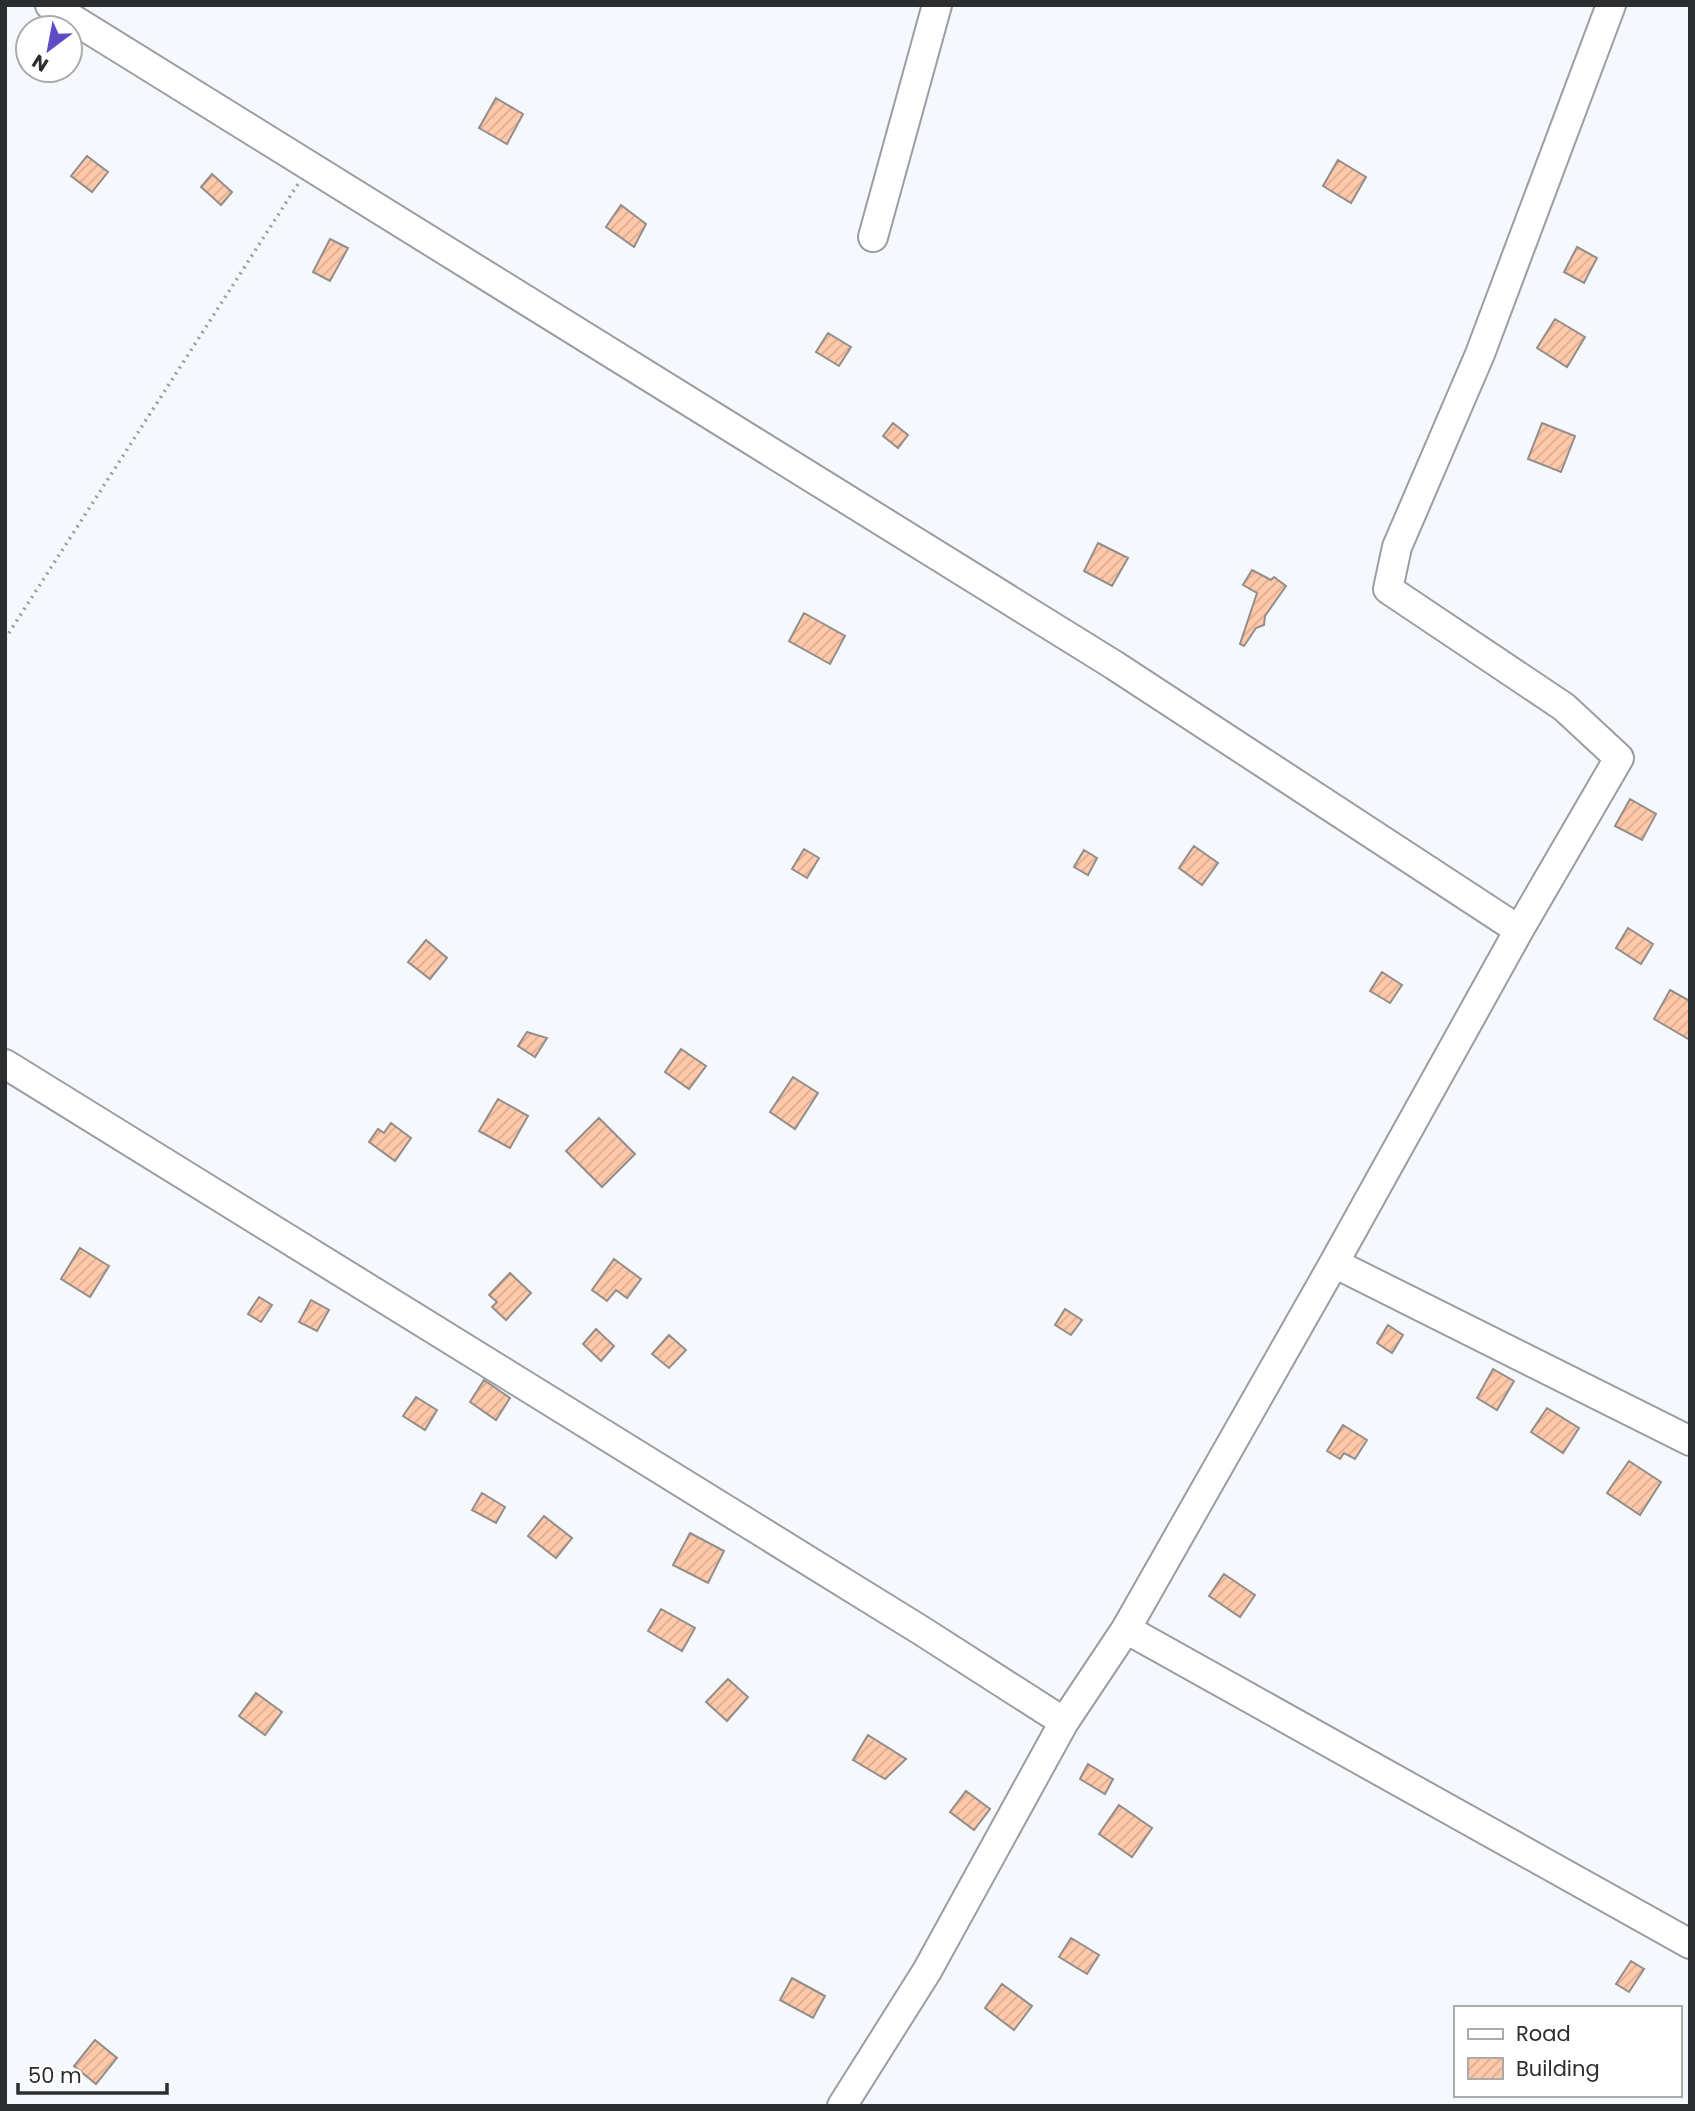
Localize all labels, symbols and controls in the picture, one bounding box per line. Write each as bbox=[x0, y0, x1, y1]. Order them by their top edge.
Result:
north arrow bbox=[14, 14, 84, 84]
text: N bbox=[27, 48, 53, 78]
legend bbox=[1454, 2006, 1681, 2097]
text: Road bbox=[1516, 2019, 1571, 2048]
scale bar bbox=[18, 2052, 166, 2096]
text: Building bbox=[1516, 2054, 1600, 2083]
text: 50 m bbox=[28, 2061, 82, 2090]

